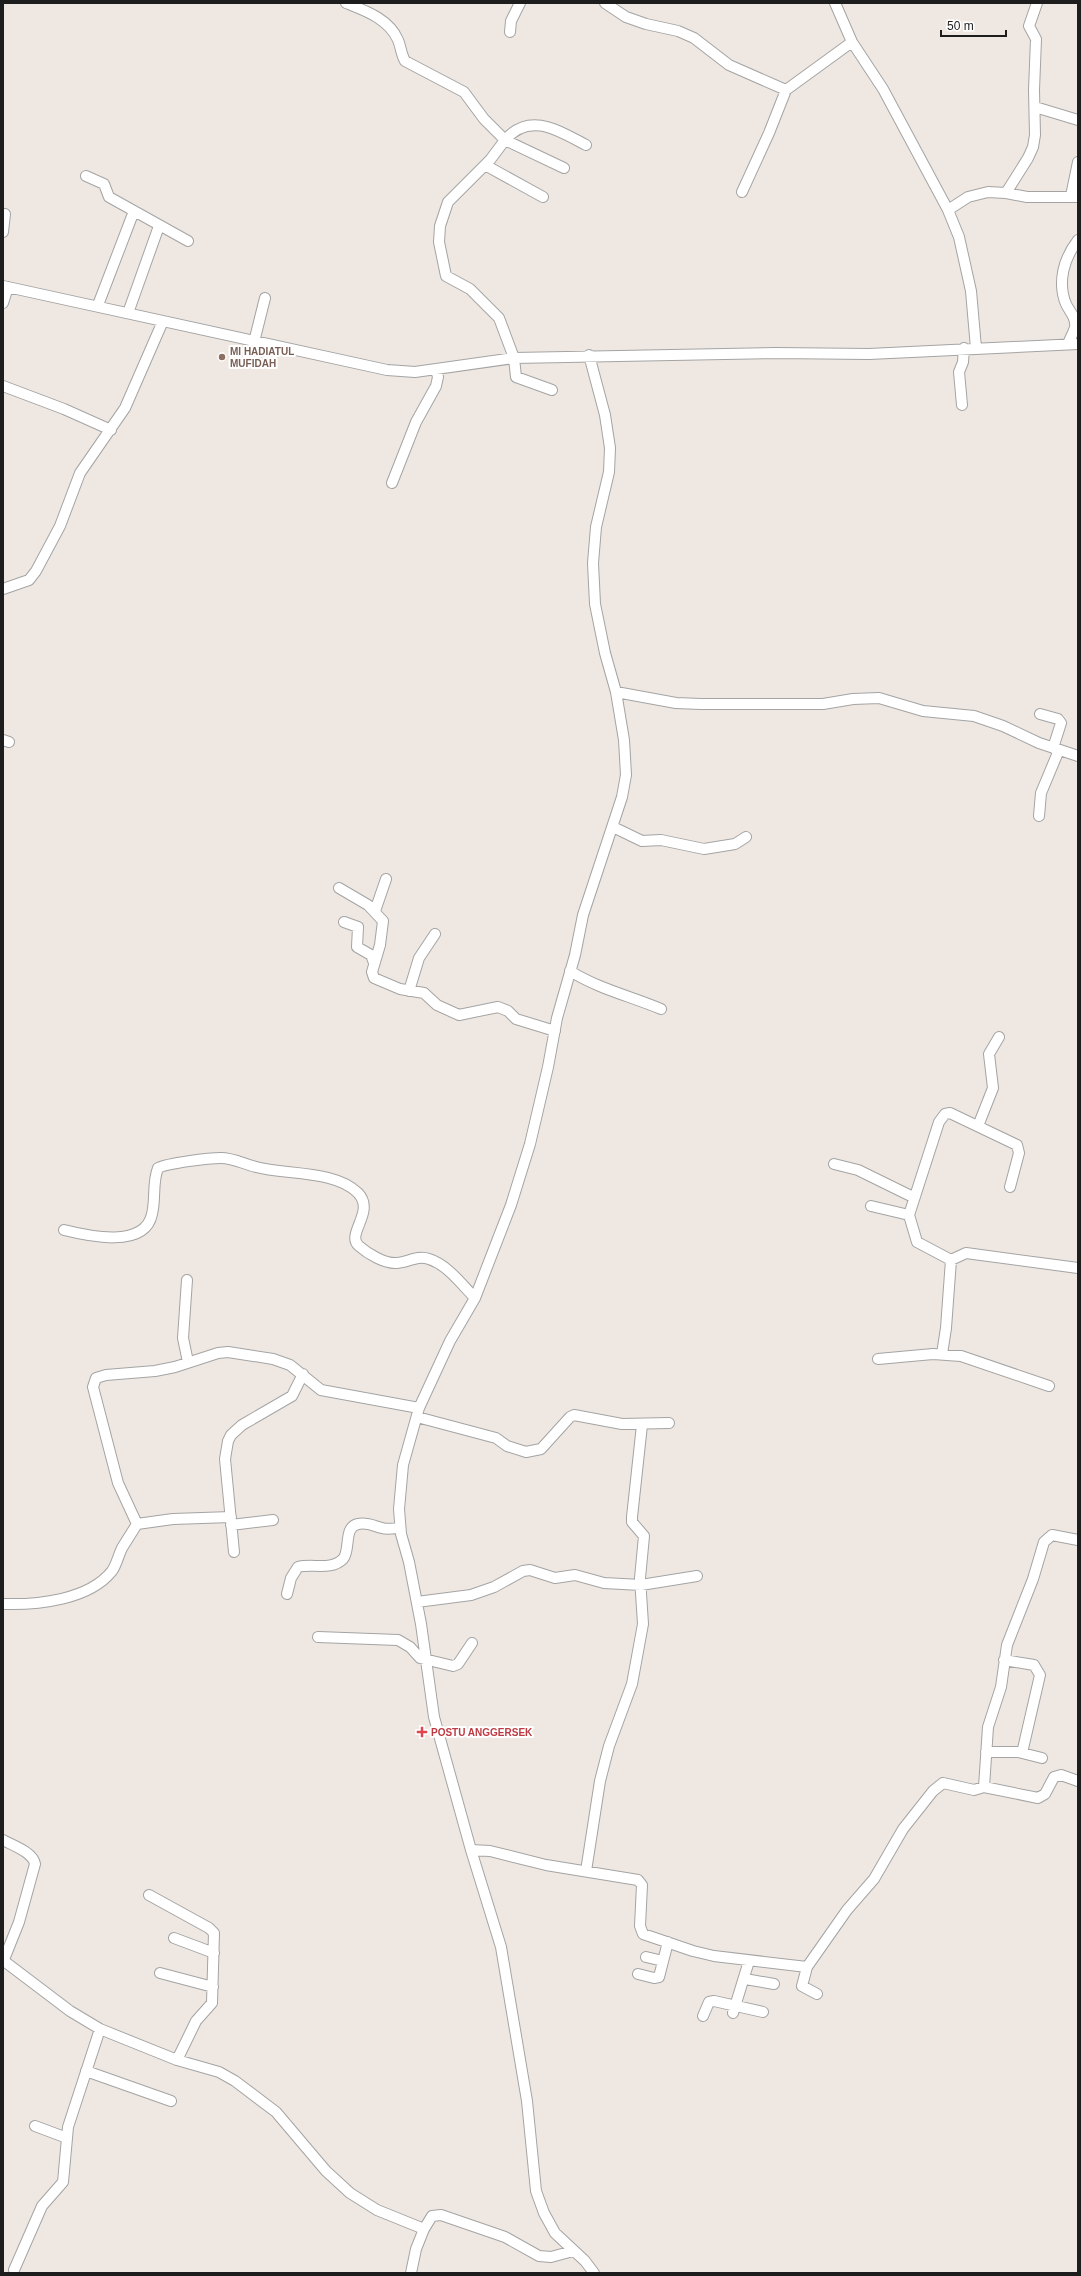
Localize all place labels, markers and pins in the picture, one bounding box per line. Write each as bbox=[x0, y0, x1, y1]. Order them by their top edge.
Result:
place label: MI HADIATUL MUFIDAH bbox=[230, 346, 294, 369]
marker: MI HADIATUL MUFIDAH bbox=[217, 352, 227, 362]
marker: POSTU ANGGERSEK bbox=[416, 1726, 428, 1738]
place label: POSTU ANGGERSEK bbox=[431, 1727, 533, 1738]

